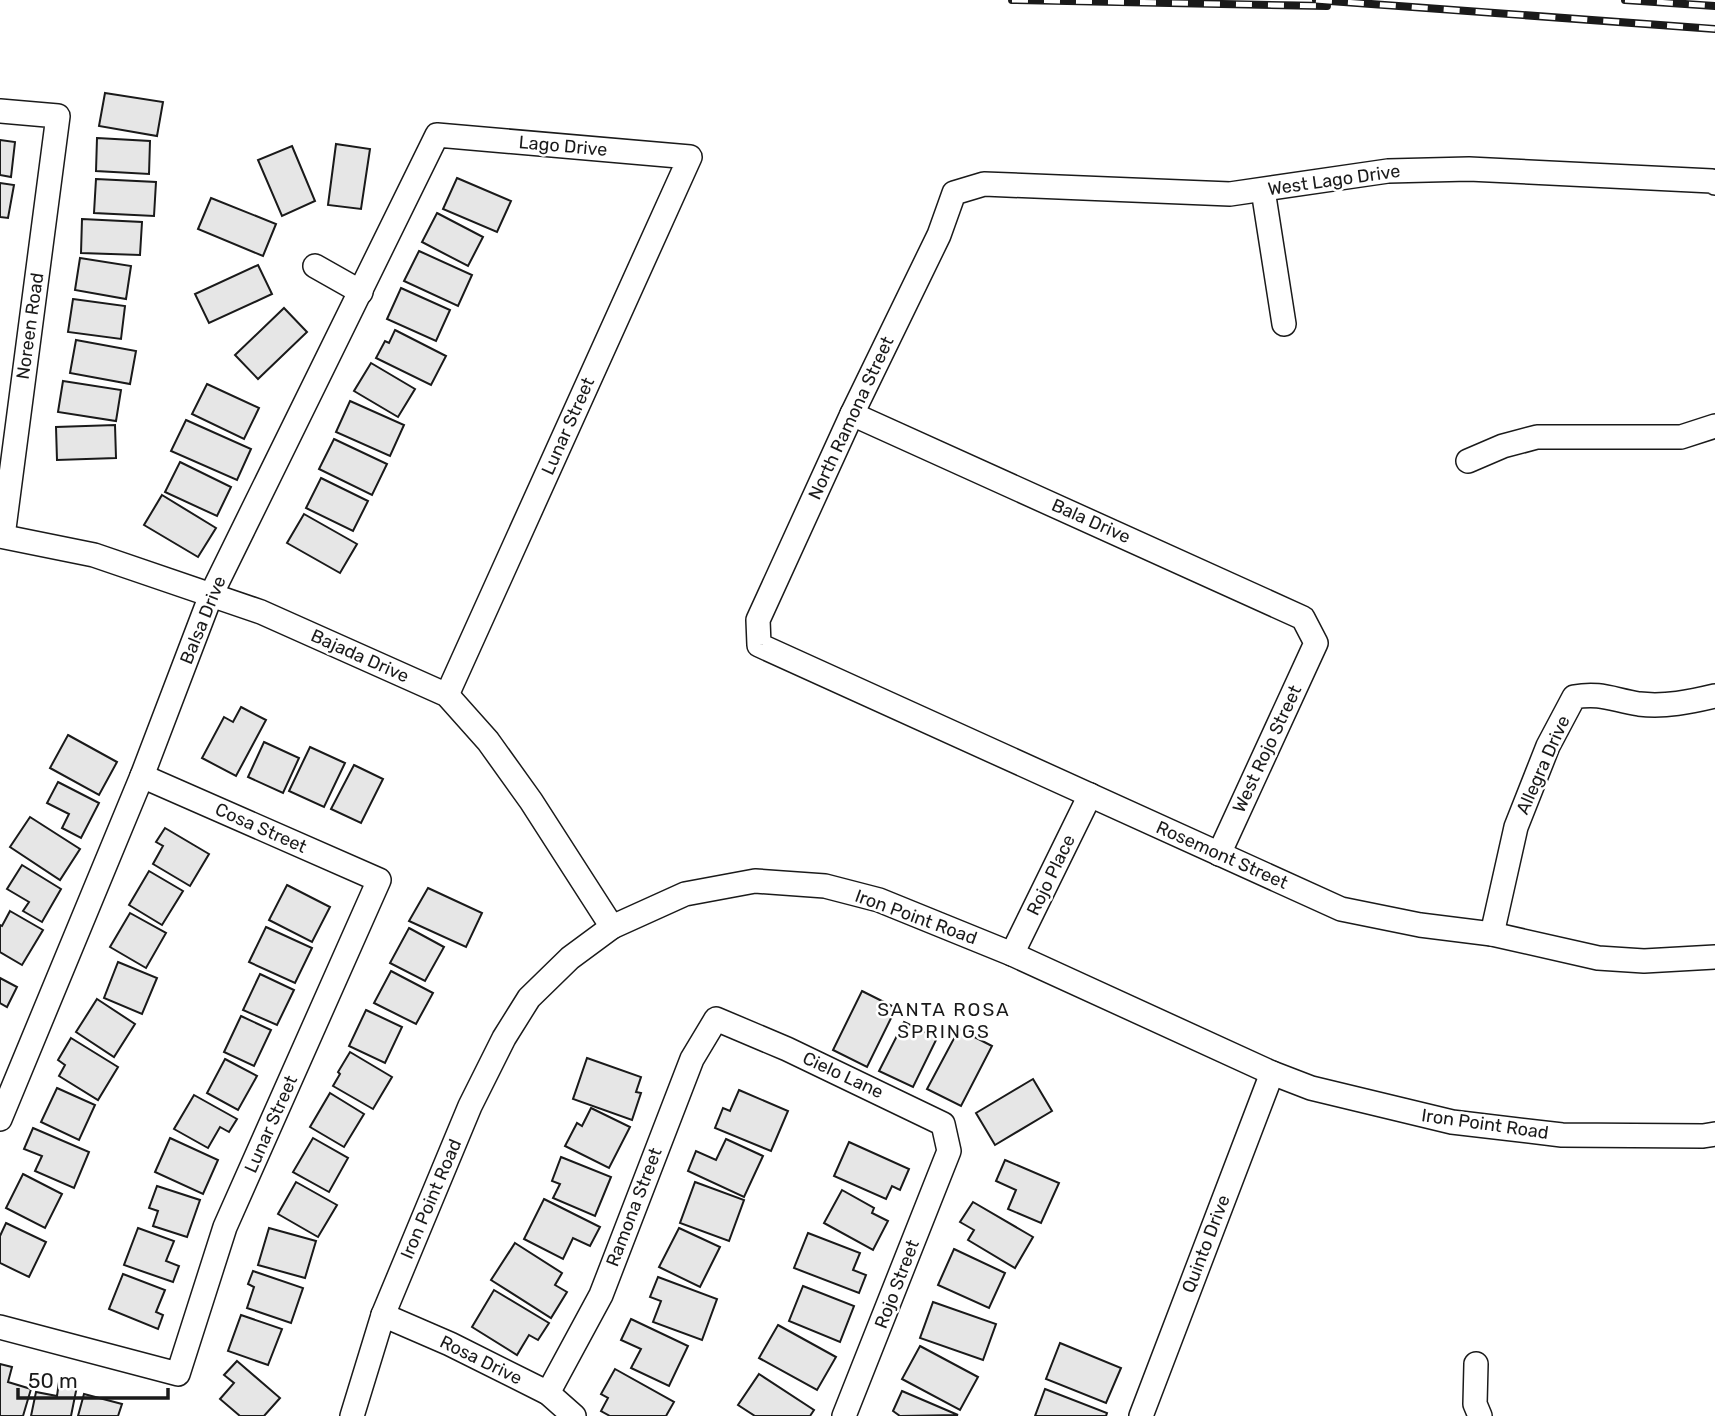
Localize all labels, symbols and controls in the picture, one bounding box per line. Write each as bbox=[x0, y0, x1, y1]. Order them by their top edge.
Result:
street label: Lago Drive bbox=[518, 131, 608, 161]
street label: West Lago Drive bbox=[1266, 160, 1402, 200]
street label: Noreen Road bbox=[12, 271, 48, 381]
street label: North Ramona Street bbox=[804, 333, 898, 503]
street label: Lunar Street bbox=[537, 374, 599, 478]
street label: Bala Drive bbox=[1048, 494, 1134, 548]
street label: Balsa Drive bbox=[175, 573, 231, 667]
street label: Bajada Drive bbox=[308, 625, 412, 687]
street label: West Rojo Street bbox=[1228, 682, 1306, 816]
street label: Allegra Drive bbox=[1511, 712, 1575, 818]
street label: Cosa Street bbox=[212, 798, 310, 858]
street label: Rosemont Street bbox=[1153, 816, 1291, 894]
street label: Rojo Place bbox=[1022, 831, 1080, 919]
street label: Iron Point Road bbox=[852, 885, 980, 949]
district label: SANTA ROSA SPRINGS bbox=[877, 998, 1011, 1043]
street label: Cielo Lane bbox=[799, 1047, 887, 1103]
street label: Lunar Street bbox=[240, 1072, 302, 1176]
street label: Iron Point Road bbox=[1420, 1104, 1550, 1144]
street label: Iron Point Road bbox=[396, 1136, 466, 1262]
street label: Ramona Street bbox=[601, 1145, 667, 1269]
street label: Quinto Drive bbox=[1177, 1192, 1235, 1296]
street label: Rojo Street bbox=[870, 1236, 924, 1332]
street label: Rosa Drive bbox=[436, 1331, 526, 1389]
scale bar bbox=[18, 1356, 168, 1400]
text: 50 m bbox=[28, 1368, 78, 1393]

